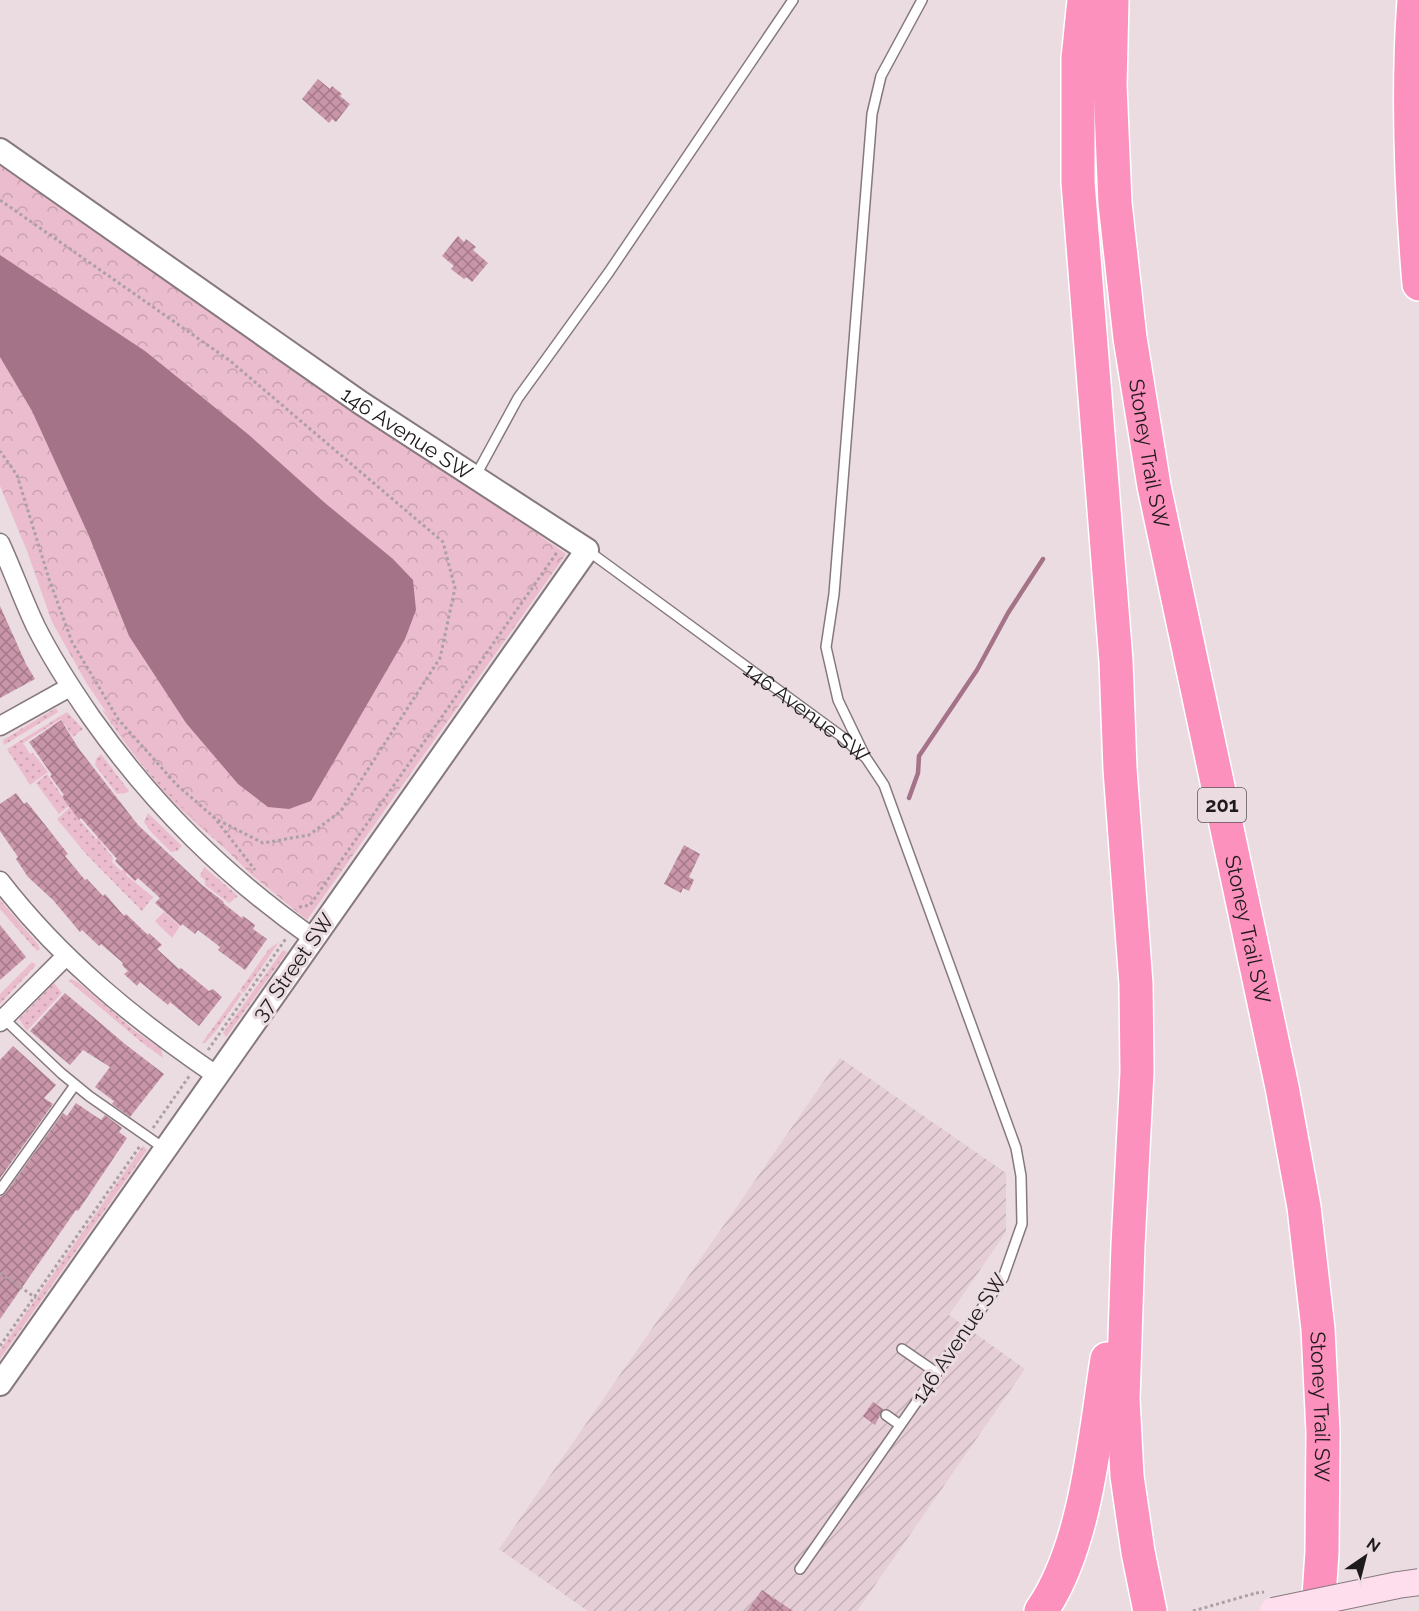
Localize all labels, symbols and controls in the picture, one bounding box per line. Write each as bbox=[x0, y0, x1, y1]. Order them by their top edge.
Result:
street label: Stoney Trail SW bbox=[1124, 377, 1175, 530]
street label: 146 Avenue SW bbox=[337, 381, 478, 485]
street label: 146 Avenue SW bbox=[739, 656, 875, 768]
road number: 201 bbox=[1198, 788, 1246, 822]
street label: Stoney Trail SW bbox=[1220, 853, 1276, 1006]
street label: 37 Street SW bbox=[247, 908, 339, 1026]
street label: 146 Avenue SW bbox=[906, 1268, 1012, 1408]
street label: Stoney Trail SW bbox=[1306, 1331, 1336, 1482]
north arrow bbox=[1335, 1527, 1395, 1587]
text: N bbox=[1363, 1534, 1384, 1556]

